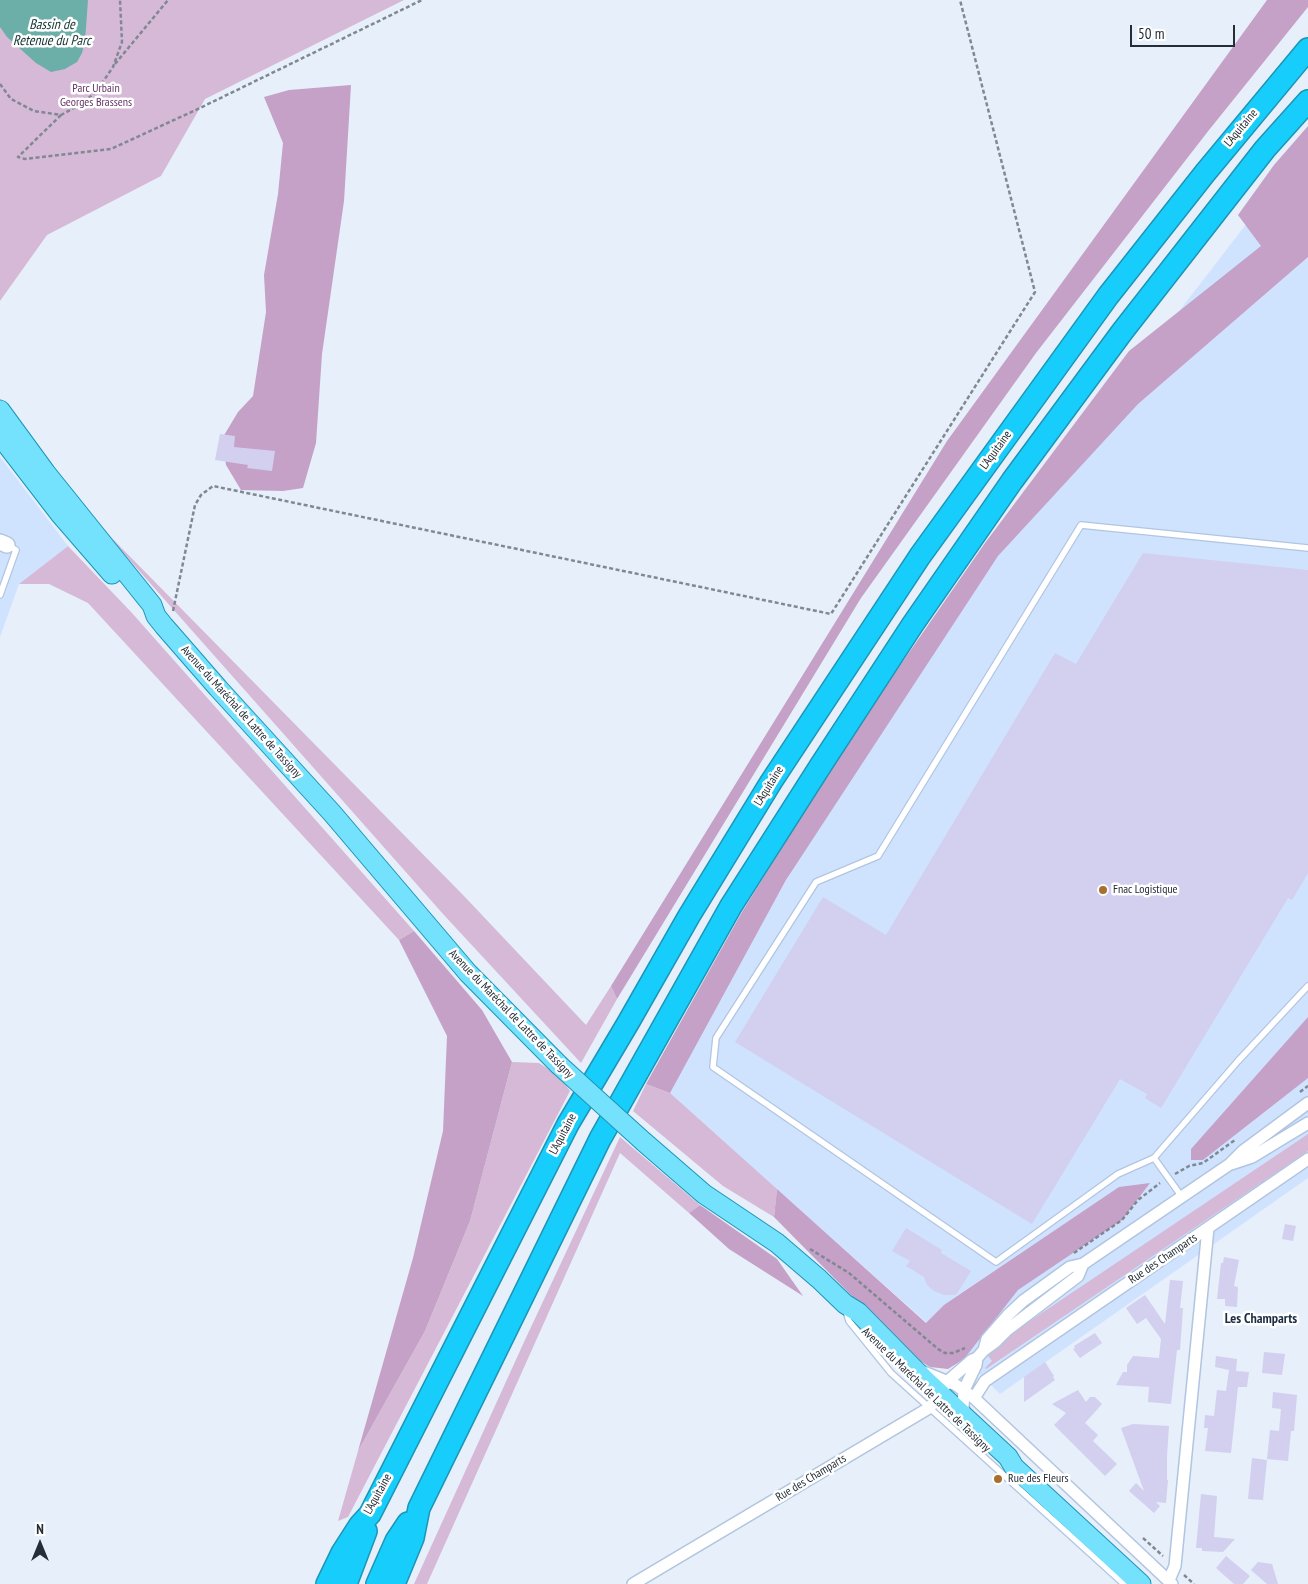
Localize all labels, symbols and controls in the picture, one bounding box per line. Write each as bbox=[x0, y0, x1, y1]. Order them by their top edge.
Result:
scale bar bbox=[1133, 15, 1238, 47]
water label: Bassin de Retenue du Parc bbox=[13, 17, 91, 49]
text: 50 m bbox=[1138, 24, 1164, 43]
park label: Parc Urbain Georges Brassens bbox=[60, 82, 132, 110]
street label: L'Aquitaine bbox=[1221, 106, 1261, 150]
street label: L'Aquitaine bbox=[977, 428, 1015, 472]
street label: Avenue du Maréchal de Lattre de Tassigny bbox=[178, 643, 304, 781]
street label: L'Aquitaine bbox=[751, 763, 787, 809]
place label: Fnac Logistique bbox=[1113, 883, 1178, 897]
marker: Fnac Logistique bbox=[1097, 884, 1109, 896]
street label: Avenue du Maréchal de Lattre de Tassigny bbox=[446, 947, 576, 1081]
street label: L'Aquitaine bbox=[546, 1111, 580, 1157]
street label: Rue des Champarts bbox=[1126, 1231, 1200, 1287]
district label: Les Champarts bbox=[1225, 1311, 1297, 1327]
street label: Avenue du Maréchal de Lattre de Tassigny bbox=[859, 1325, 993, 1455]
street label: Rue des Champarts bbox=[773, 1451, 849, 1505]
street label: L'Aquitaine bbox=[361, 1471, 395, 1517]
place label: Rue des Fleurs bbox=[1008, 1472, 1068, 1486]
marker: Rue des Fleurs bbox=[992, 1473, 1004, 1485]
north arrow bbox=[15, 1519, 65, 1569]
text: N bbox=[36, 1520, 44, 1538]

